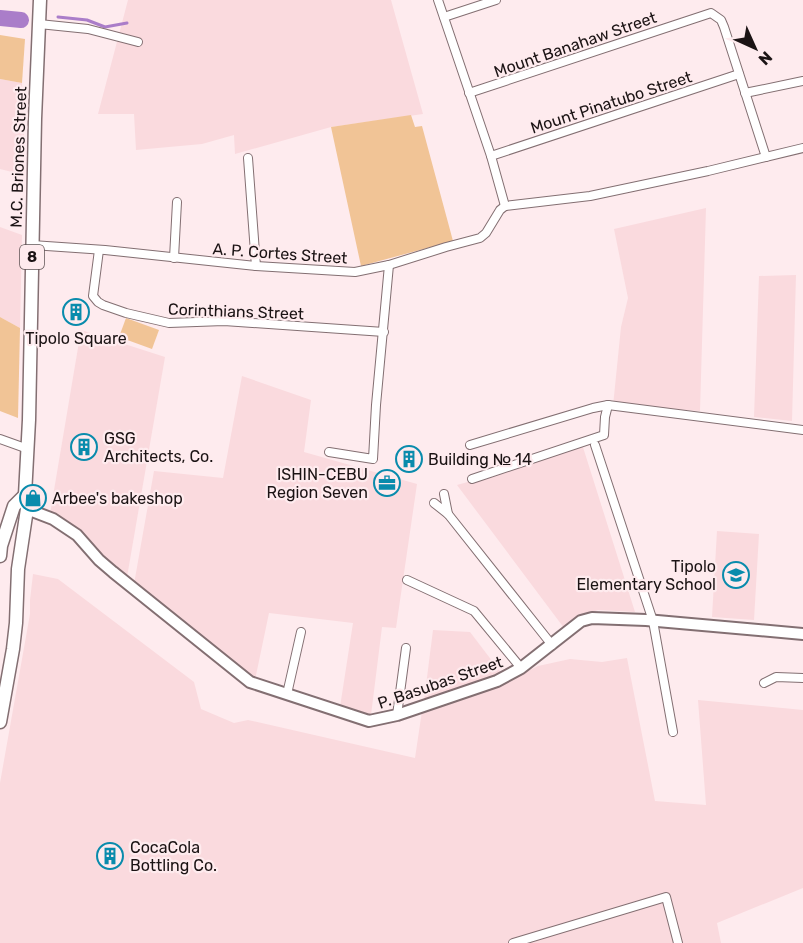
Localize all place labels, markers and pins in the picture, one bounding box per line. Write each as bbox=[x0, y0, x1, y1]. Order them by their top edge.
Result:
building icon: Tipolo Square bbox=[61, 297, 91, 327]
place label: Tipolo Square bbox=[25, 329, 127, 348]
place label: GSG Architects, Co. bbox=[104, 429, 213, 466]
building icon: GSG Architects, Co. bbox=[69, 432, 99, 462]
building icon: Building № 14 bbox=[394, 444, 424, 474]
place label: Building № 14 bbox=[428, 450, 532, 469]
place label: ISHIN-CEBU Region Seven bbox=[267, 465, 368, 502]
office icon: ISHIN-CEBU Region Seven bbox=[372, 468, 402, 498]
shop icon: Arbee's bakeshop bbox=[18, 483, 48, 513]
place label: Arbee's bakeshop bbox=[52, 489, 183, 508]
place label: Tipolo Elementary School bbox=[576, 557, 716, 594]
school or university icon: Tipolo Elementary School bbox=[721, 560, 751, 590]
place label: CocaCola Bottling Co. bbox=[130, 838, 217, 875]
building icon: CocaCola Bottling Co. bbox=[95, 841, 125, 871]

